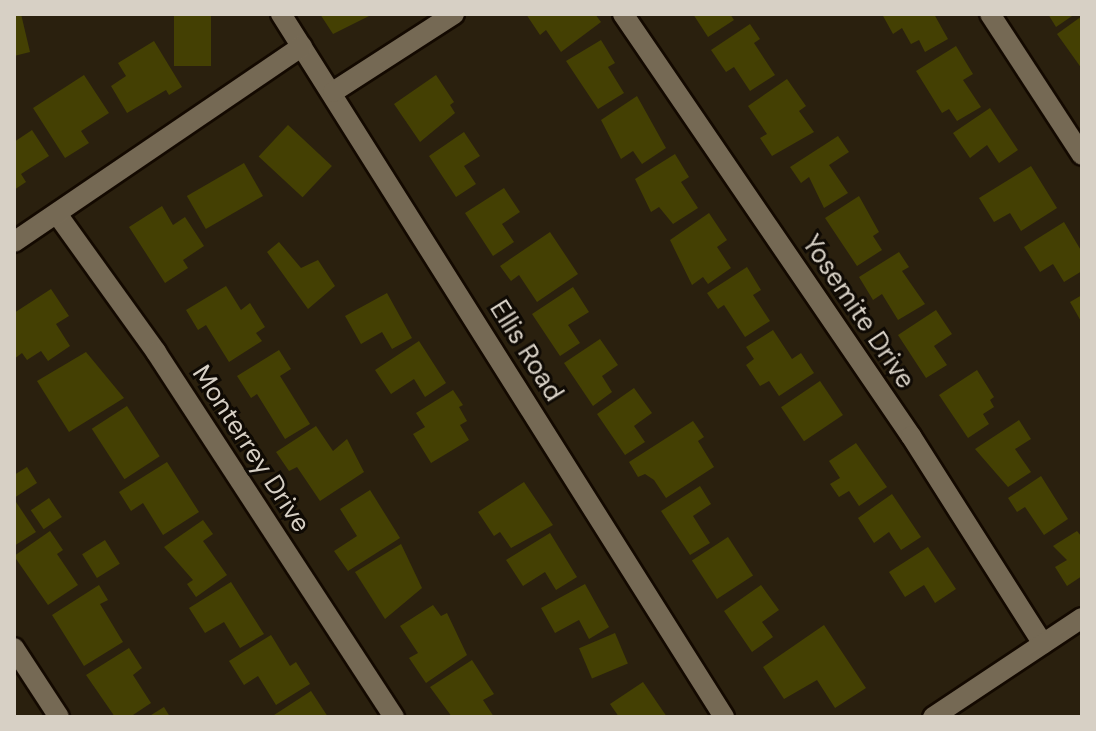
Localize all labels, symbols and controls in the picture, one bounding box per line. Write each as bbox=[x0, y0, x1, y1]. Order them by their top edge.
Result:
street label: Yosemite Drive bbox=[795, 229, 921, 395]
street label: Ellis Road bbox=[483, 295, 569, 407]
street label: Monterrey Drive bbox=[185, 360, 317, 538]

